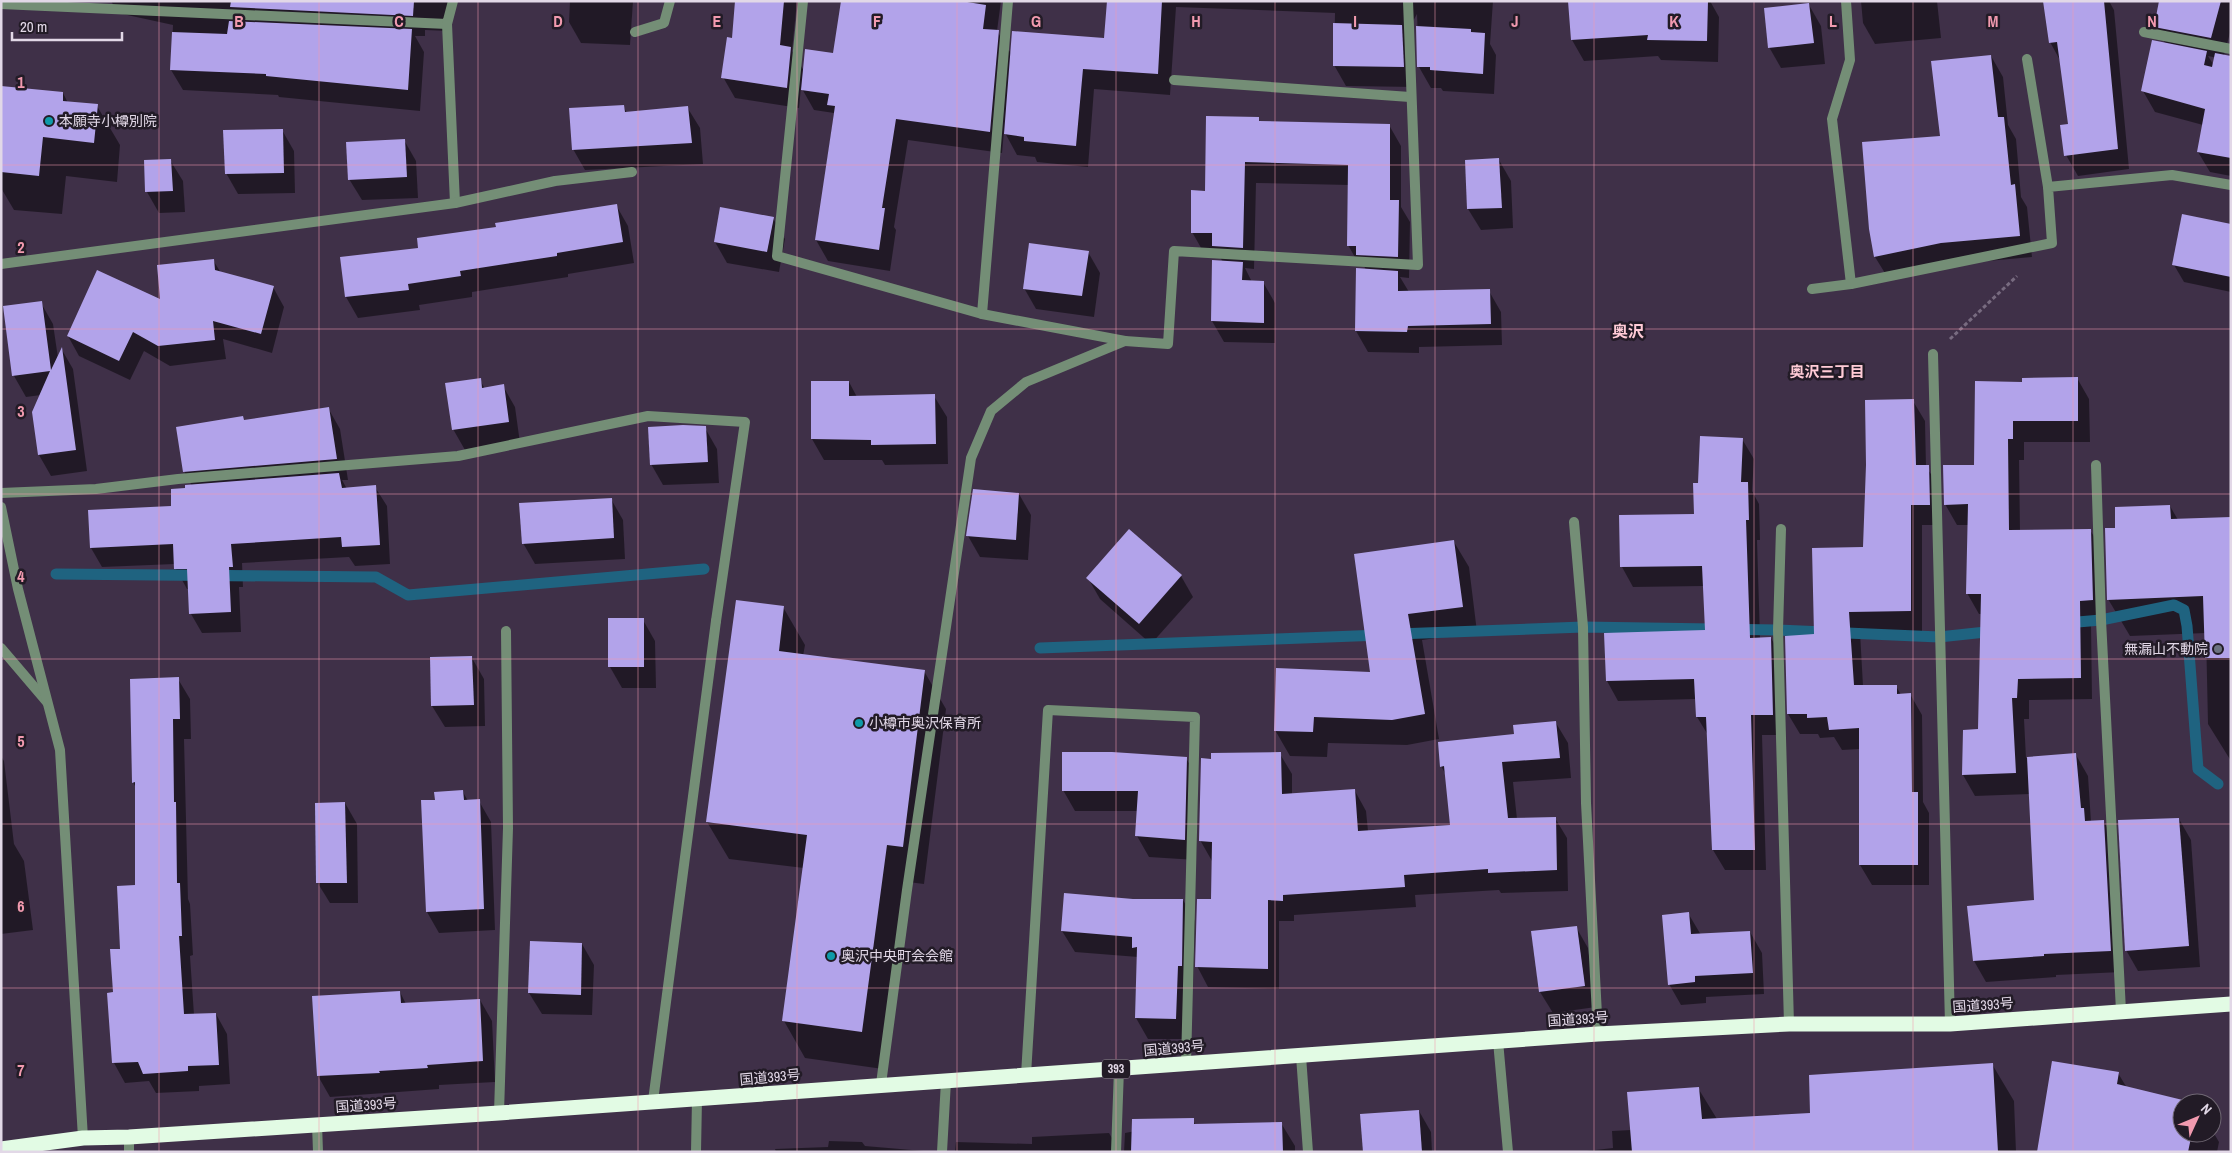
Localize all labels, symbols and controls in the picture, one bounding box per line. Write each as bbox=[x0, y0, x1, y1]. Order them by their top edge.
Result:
scale bar bbox=[12, 10, 122, 42]
text: B bbox=[234, 10, 244, 32]
text: C bbox=[394, 10, 404, 32]
text: D bbox=[553, 10, 563, 32]
text: E bbox=[713, 10, 722, 32]
text: F bbox=[873, 10, 881, 32]
text: G bbox=[1031, 10, 1041, 32]
text: H bbox=[1191, 10, 1201, 32]
text: I bbox=[1353, 10, 1357, 32]
text: J bbox=[1511, 10, 1519, 32]
text: K bbox=[1669, 10, 1679, 32]
text: L bbox=[1829, 10, 1837, 32]
text: M bbox=[1988, 10, 1999, 32]
text: N bbox=[2147, 10, 2157, 32]
text: 20 m bbox=[20, 16, 47, 37]
text: 1 bbox=[17, 71, 25, 93]
place label: 本願寺小樽別院 bbox=[59, 112, 157, 130]
marker: 本願寺小樽別院 bbox=[43, 115, 55, 127]
text: 2 bbox=[17, 236, 25, 258]
district label: 奥沢 bbox=[1612, 320, 1644, 342]
district label: 奥沢三丁目 bbox=[1789, 361, 1865, 382]
text: 3 bbox=[17, 400, 25, 422]
text: 4 bbox=[17, 565, 25, 587]
place label: 無漏山不動院 bbox=[2124, 640, 2208, 658]
marker: 無漏山不動院 bbox=[2212, 643, 2224, 655]
place label: 小樽市奥沢保育所 bbox=[869, 714, 981, 732]
marker: 小樽市奥沢保育所 bbox=[853, 717, 865, 729]
text: 5 bbox=[17, 730, 25, 752]
text: 6 bbox=[17, 895, 25, 917]
place label: 奥沢中央町会会館 bbox=[841, 947, 953, 965]
marker: 奥沢中央町会会館 bbox=[825, 950, 837, 962]
street label: 国道393号 bbox=[1952, 994, 2014, 1016]
street label: 国道393号 bbox=[1547, 1008, 1609, 1030]
street label: 国道393号 bbox=[1143, 1036, 1205, 1060]
text: 7 bbox=[17, 1059, 25, 1081]
road number: 393 bbox=[1102, 1060, 1130, 1078]
street label: 国道393号 bbox=[739, 1065, 801, 1089]
north arrow bbox=[2172, 1093, 2222, 1143]
street label: 国道393号 bbox=[335, 1094, 397, 1116]
text: N bbox=[2197, 1100, 2216, 1118]

